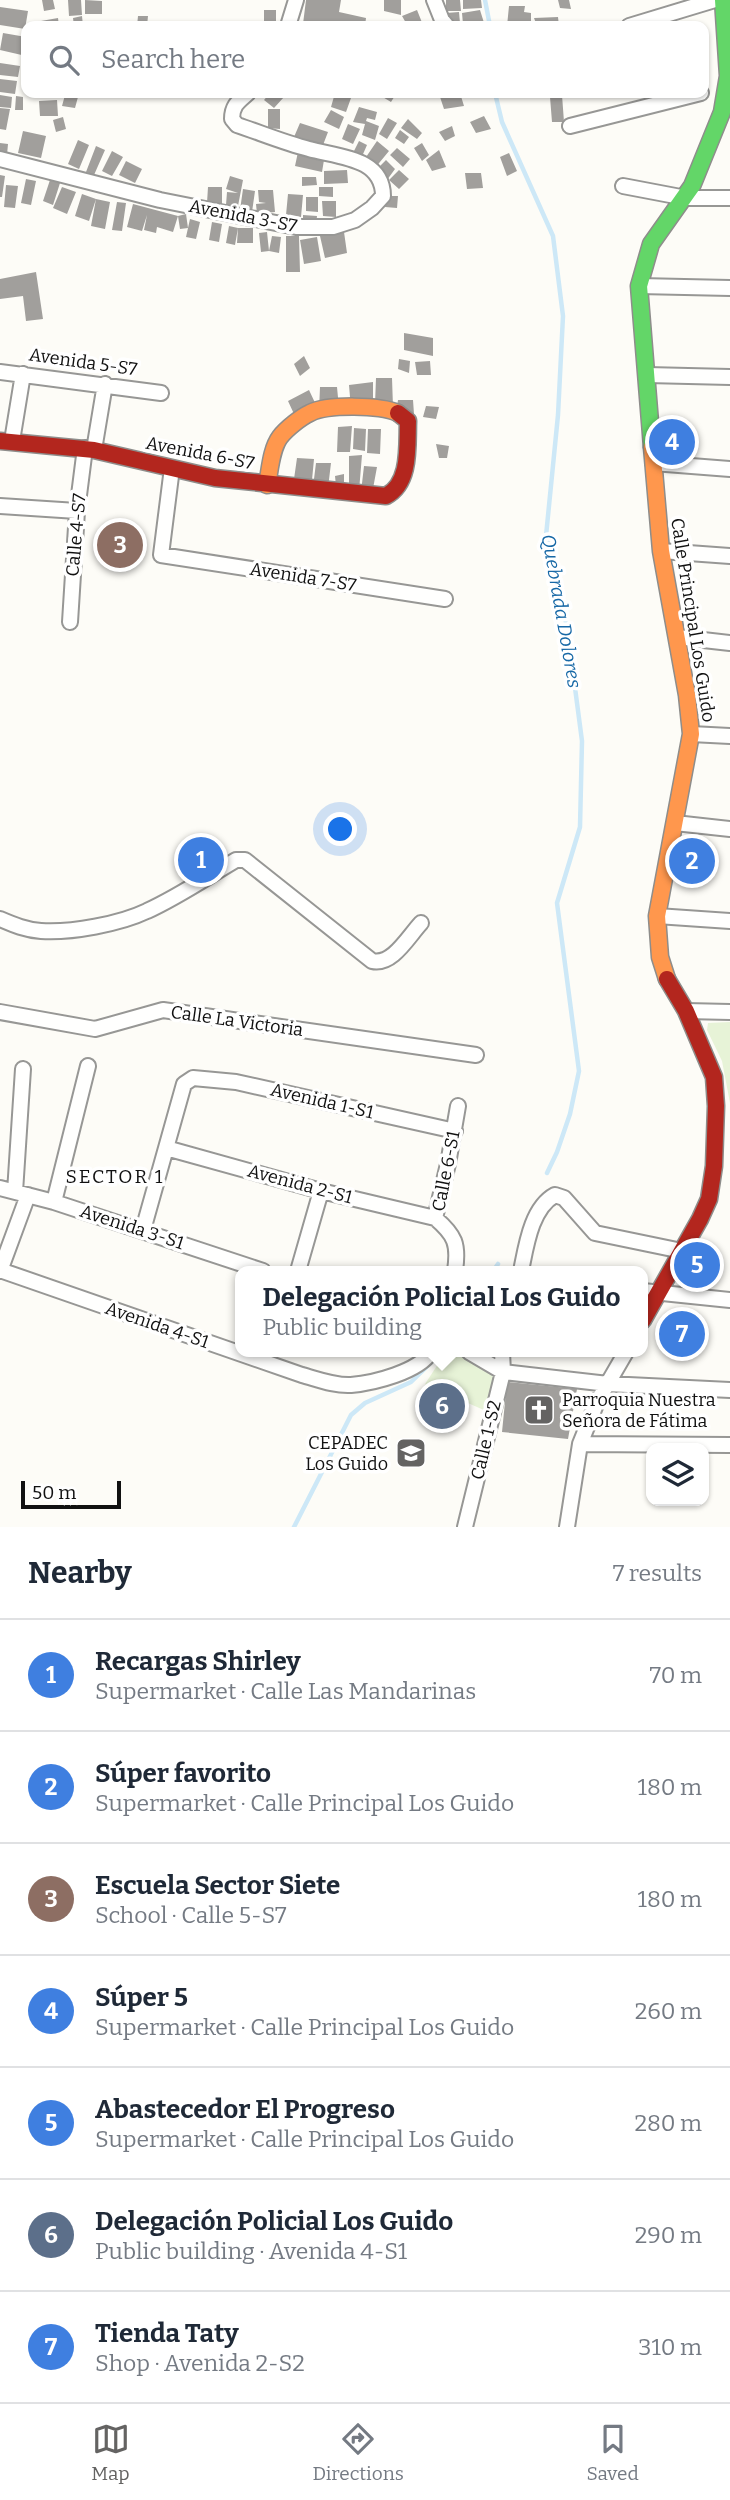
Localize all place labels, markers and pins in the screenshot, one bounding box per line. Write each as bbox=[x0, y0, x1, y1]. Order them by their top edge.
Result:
pin: 4 bbox=[649, 416, 695, 468]
pin: 3 bbox=[97, 519, 143, 571]
pin: 1 bbox=[178, 834, 224, 886]
pin: 2 bbox=[669, 835, 715, 887]
pin: 5 bbox=[674, 1239, 720, 1291]
pin: 7 bbox=[659, 1308, 705, 1360]
pin: 6 bbox=[419, 1380, 465, 1432]
place label: Parroquia Nuestra Señora de Fátima bbox=[562, 1389, 716, 1432]
church icon: Parroquia Nuestra Señora de Fátima bbox=[522, 1393, 556, 1427]
place label: CEPADEC Los Guido bbox=[305, 1432, 388, 1475]
school or university icon: CEPADEC Los Guido bbox=[394, 1436, 428, 1470]

